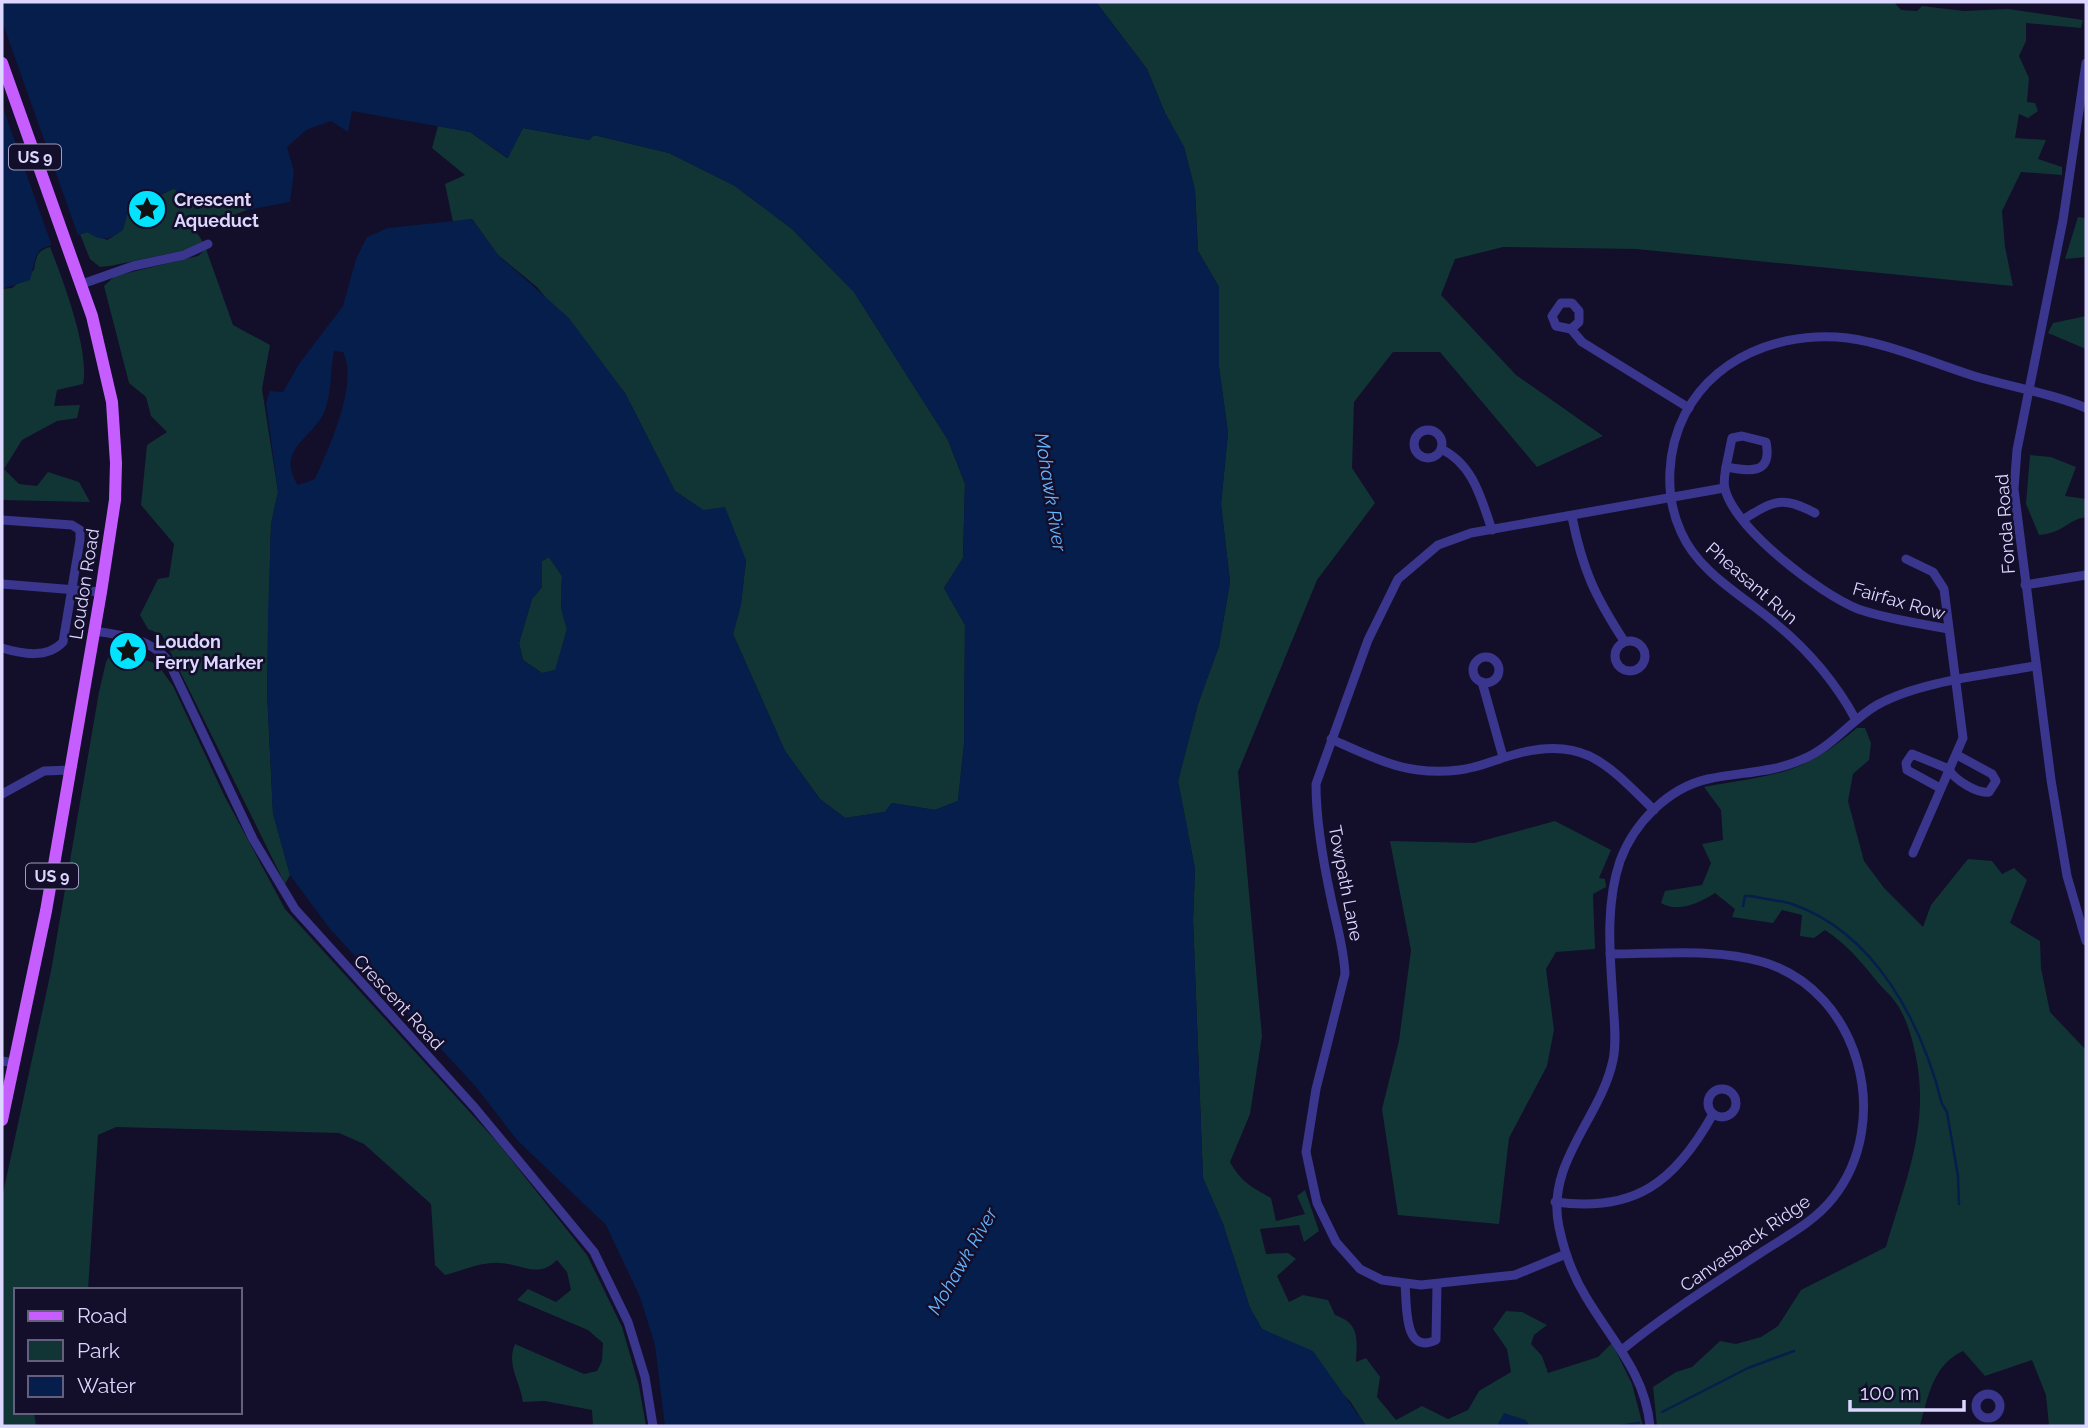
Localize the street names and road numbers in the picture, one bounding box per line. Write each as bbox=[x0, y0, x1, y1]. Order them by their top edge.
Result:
road number: US 9 bbox=[9, 144, 61, 169]
street label: Fonda Road bbox=[1991, 473, 2019, 575]
street label: Loudon Road bbox=[65, 527, 103, 641]
street label: Pheasant Run bbox=[1702, 538, 1802, 628]
street label: Fairfax Row bbox=[1850, 578, 1948, 624]
street label: Towpath Lane bbox=[1325, 823, 1368, 943]
road number: US 9 bbox=[26, 863, 78, 888]
street label: Crescent Road bbox=[350, 950, 448, 1054]
street label: Canvasback Ridge bbox=[1676, 1190, 1814, 1296]

